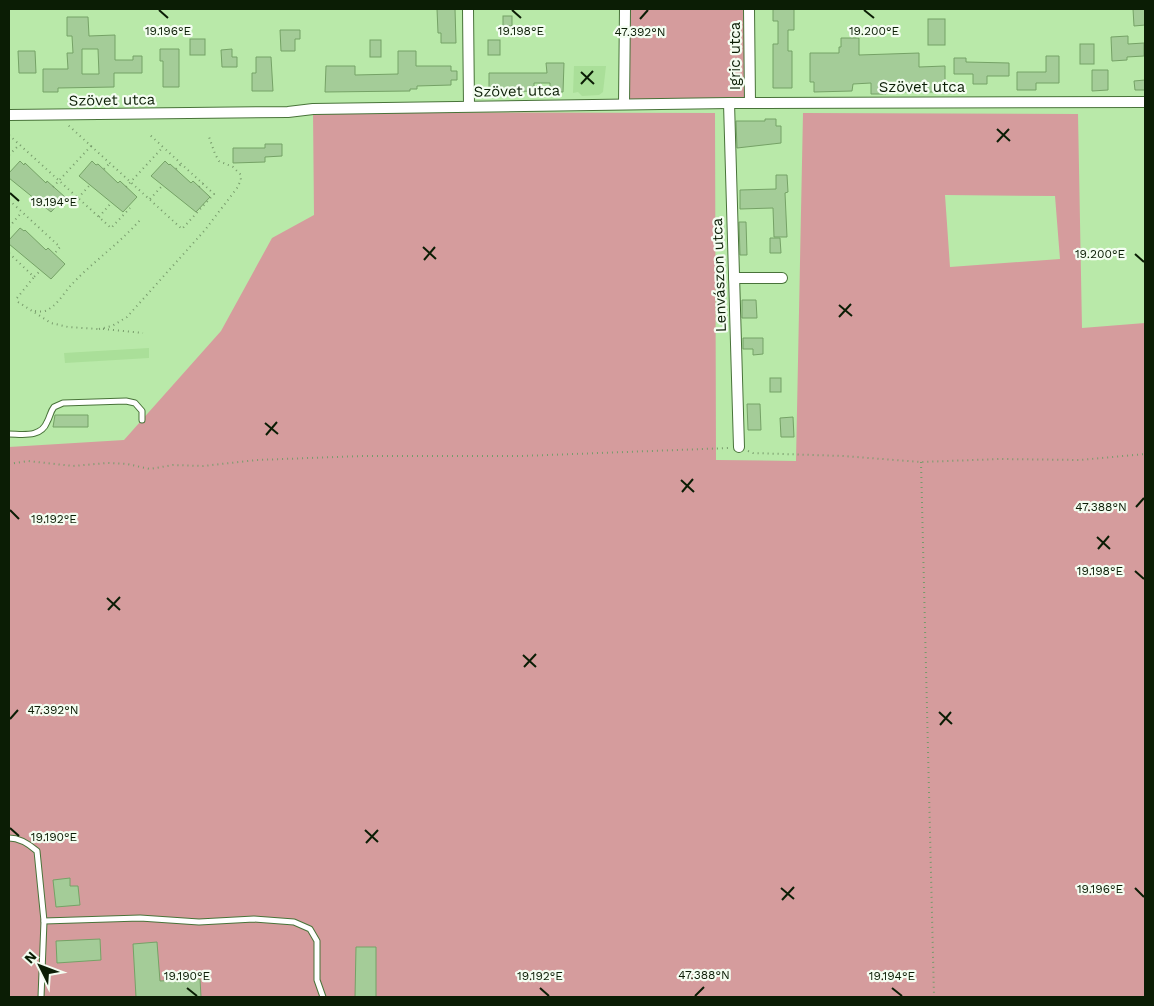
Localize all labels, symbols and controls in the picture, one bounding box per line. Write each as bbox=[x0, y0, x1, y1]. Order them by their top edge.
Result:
street label: Igric utca bbox=[726, 21, 744, 90]
text: 19.196°E bbox=[145, 24, 191, 38]
text: 19.198°E bbox=[498, 24, 545, 38]
text: 19.200°E bbox=[849, 24, 899, 38]
text: 47.392°N bbox=[614, 25, 666, 39]
street label: Szövet utca bbox=[879, 78, 966, 96]
street label: Szövet utca bbox=[474, 81, 561, 101]
street label: Szövet utca bbox=[69, 90, 156, 110]
text: 19.194°E bbox=[31, 195, 77, 209]
street label: Lenvászon utca bbox=[708, 217, 730, 332]
text: 19.200°E bbox=[1075, 247, 1125, 261]
text: 47.388°N bbox=[1075, 500, 1127, 514]
text: 19.192°E bbox=[31, 512, 77, 526]
text: 19.198°E bbox=[1077, 564, 1124, 578]
text: 47.392°N bbox=[27, 703, 79, 717]
text: 19.190°E bbox=[31, 830, 78, 844]
text: 19.196°E bbox=[1077, 882, 1123, 896]
north arrow bbox=[15, 941, 65, 991]
text: N bbox=[21, 948, 40, 967]
text: 47.388°N bbox=[678, 968, 730, 982]
text: 19.190°E bbox=[164, 969, 211, 983]
text: 19.192°E bbox=[517, 969, 563, 983]
text: 19.194°E bbox=[869, 969, 915, 983]

